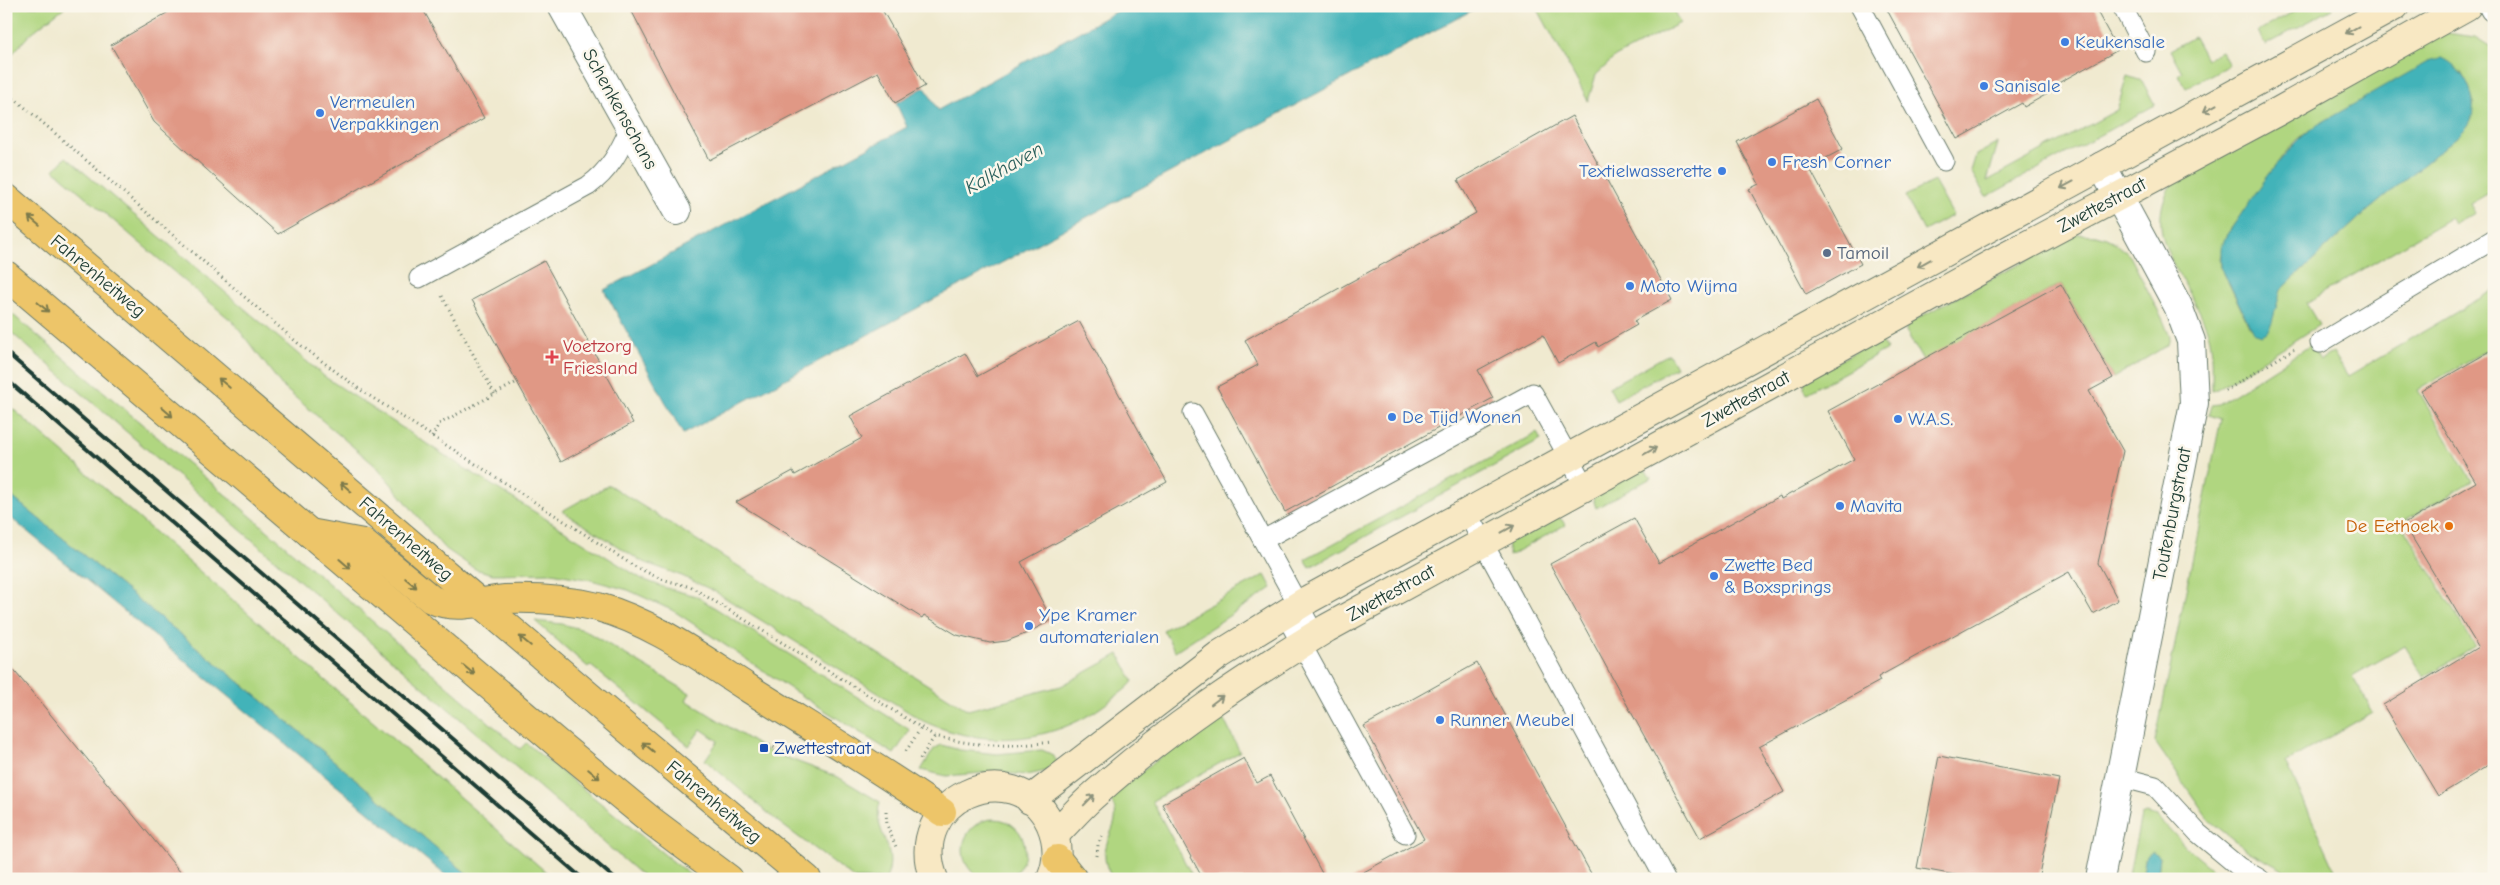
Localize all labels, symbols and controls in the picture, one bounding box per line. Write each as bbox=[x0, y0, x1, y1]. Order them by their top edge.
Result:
one-way arrow bbox=[2345, 26, 2360, 35]
place label: Keukensale bbox=[2075, 31, 2165, 53]
marker: Keukensale bbox=[2059, 36, 2071, 48]
street label: Schenkenschans bbox=[578, 45, 662, 173]
place label: Sanisale bbox=[1994, 75, 2060, 97]
marker: Sanisale bbox=[1978, 80, 1990, 92]
place label: Vermeulen Verpakkingen bbox=[330, 91, 439, 135]
one-way arrow bbox=[2203, 103, 2217, 113]
marker: Vermeulen Verpakkingen bbox=[314, 107, 326, 119]
water label: Kalkhaven bbox=[961, 137, 1047, 199]
place label: Fresh Corner bbox=[1782, 151, 1891, 173]
marker: Fresh Corner bbox=[1766, 156, 1778, 168]
place label: Textielwasserette bbox=[1579, 160, 1712, 182]
marker: Textielwasserette bbox=[1716, 165, 1728, 177]
street label: Zwettestraat bbox=[2054, 172, 2150, 237]
one-way arrow bbox=[2059, 180, 2074, 190]
one-way arrow bbox=[28, 216, 41, 227]
street label: Fahrenheitweg bbox=[46, 230, 150, 322]
place label: Tamoil bbox=[1837, 242, 1889, 264]
marker: Tamoil bbox=[1821, 247, 1833, 259]
one-way arrow bbox=[1917, 259, 1932, 268]
place label: Moto Wijma bbox=[1640, 275, 1738, 297]
marker: Moto Wijma bbox=[1624, 280, 1636, 292]
one-way arrow bbox=[37, 301, 50, 312]
place label: Voetzorg Friesland bbox=[563, 335, 638, 379]
marker: Voetzorg Friesland bbox=[545, 350, 559, 364]
street label: Zwettestraat bbox=[1698, 366, 1794, 432]
one-way arrow bbox=[218, 378, 231, 389]
one-way arrow bbox=[160, 406, 173, 417]
place label: De Tijd Wonen bbox=[1402, 406, 1521, 428]
place label: W.A.S. bbox=[1908, 408, 1953, 430]
marker: De Tijd Wonen bbox=[1386, 411, 1398, 423]
marker: W.A.S. bbox=[1892, 413, 1904, 425]
street label: Toutenburgstraat bbox=[2148, 445, 2196, 583]
one-way arrow bbox=[1643, 446, 1658, 456]
one-way arrow bbox=[340, 481, 353, 493]
street label: Fahrenheitweg bbox=[355, 492, 457, 586]
place label: Mavita bbox=[1850, 495, 1903, 517]
marker: Mavita bbox=[1834, 500, 1846, 512]
place label: De Eethoek bbox=[2346, 515, 2440, 537]
marker: De Eethoek bbox=[2443, 520, 2455, 532]
one-way arrow bbox=[1500, 524, 1515, 534]
place label: Zwette Bed & Boxsprings bbox=[1724, 554, 1831, 598]
one-way arrow bbox=[339, 559, 352, 570]
street label: Zwettestraat bbox=[1343, 560, 1439, 626]
marker: Zwette Bed & Boxsprings bbox=[1708, 570, 1720, 582]
one-way arrow bbox=[405, 578, 418, 589]
place label: Ype Kramer automaterialen bbox=[1039, 604, 1159, 648]
marker: Ype Kramer automaterialen bbox=[1023, 620, 1035, 632]
one-way arrow bbox=[518, 636, 531, 647]
one-way arrow bbox=[462, 664, 475, 676]
one-way arrow bbox=[1210, 694, 1223, 705]
place label: Runner Meubel bbox=[1450, 709, 1574, 731]
marker: Runner Meubel bbox=[1434, 714, 1446, 726]
place label: Zwettestraat bbox=[774, 737, 872, 759]
one-way arrow bbox=[642, 741, 655, 752]
marker: Zwettestraat bbox=[758, 742, 770, 754]
street label: Fahrenheitweg bbox=[662, 756, 766, 848]
one-way arrow bbox=[587, 768, 600, 779]
one-way arrow bbox=[1083, 793, 1095, 806]

